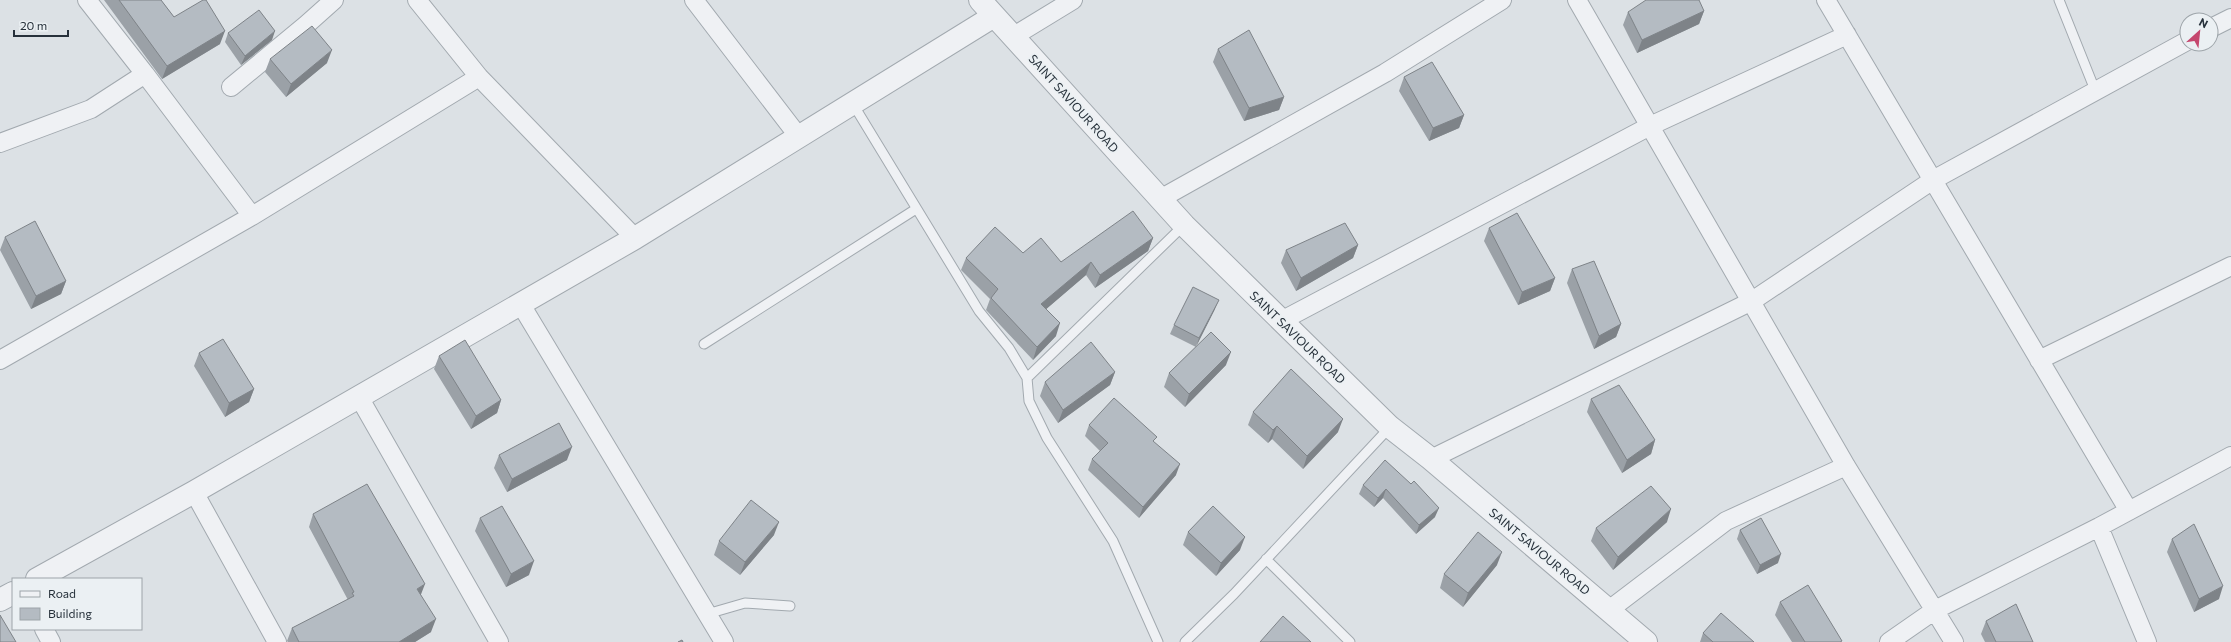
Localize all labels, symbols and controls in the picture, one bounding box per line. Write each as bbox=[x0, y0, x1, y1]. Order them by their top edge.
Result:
scale bar bbox=[14, 12, 68, 38]
north arrow bbox=[2179, 12, 2219, 52]
text: N bbox=[2197, 15, 2210, 30]
text: 20 m bbox=[20, 18, 47, 32]
street label: SAINT SAVIOUR ROAD bbox=[1026, 51, 1122, 155]
street label: SAINT SAVIOUR ROAD bbox=[1247, 288, 1349, 386]
street label: SAINT SAVIOUR ROAD bbox=[1487, 505, 1593, 597]
legend bbox=[12, 578, 142, 630]
text: Road bbox=[48, 586, 76, 600]
text: Building bbox=[48, 606, 92, 620]

